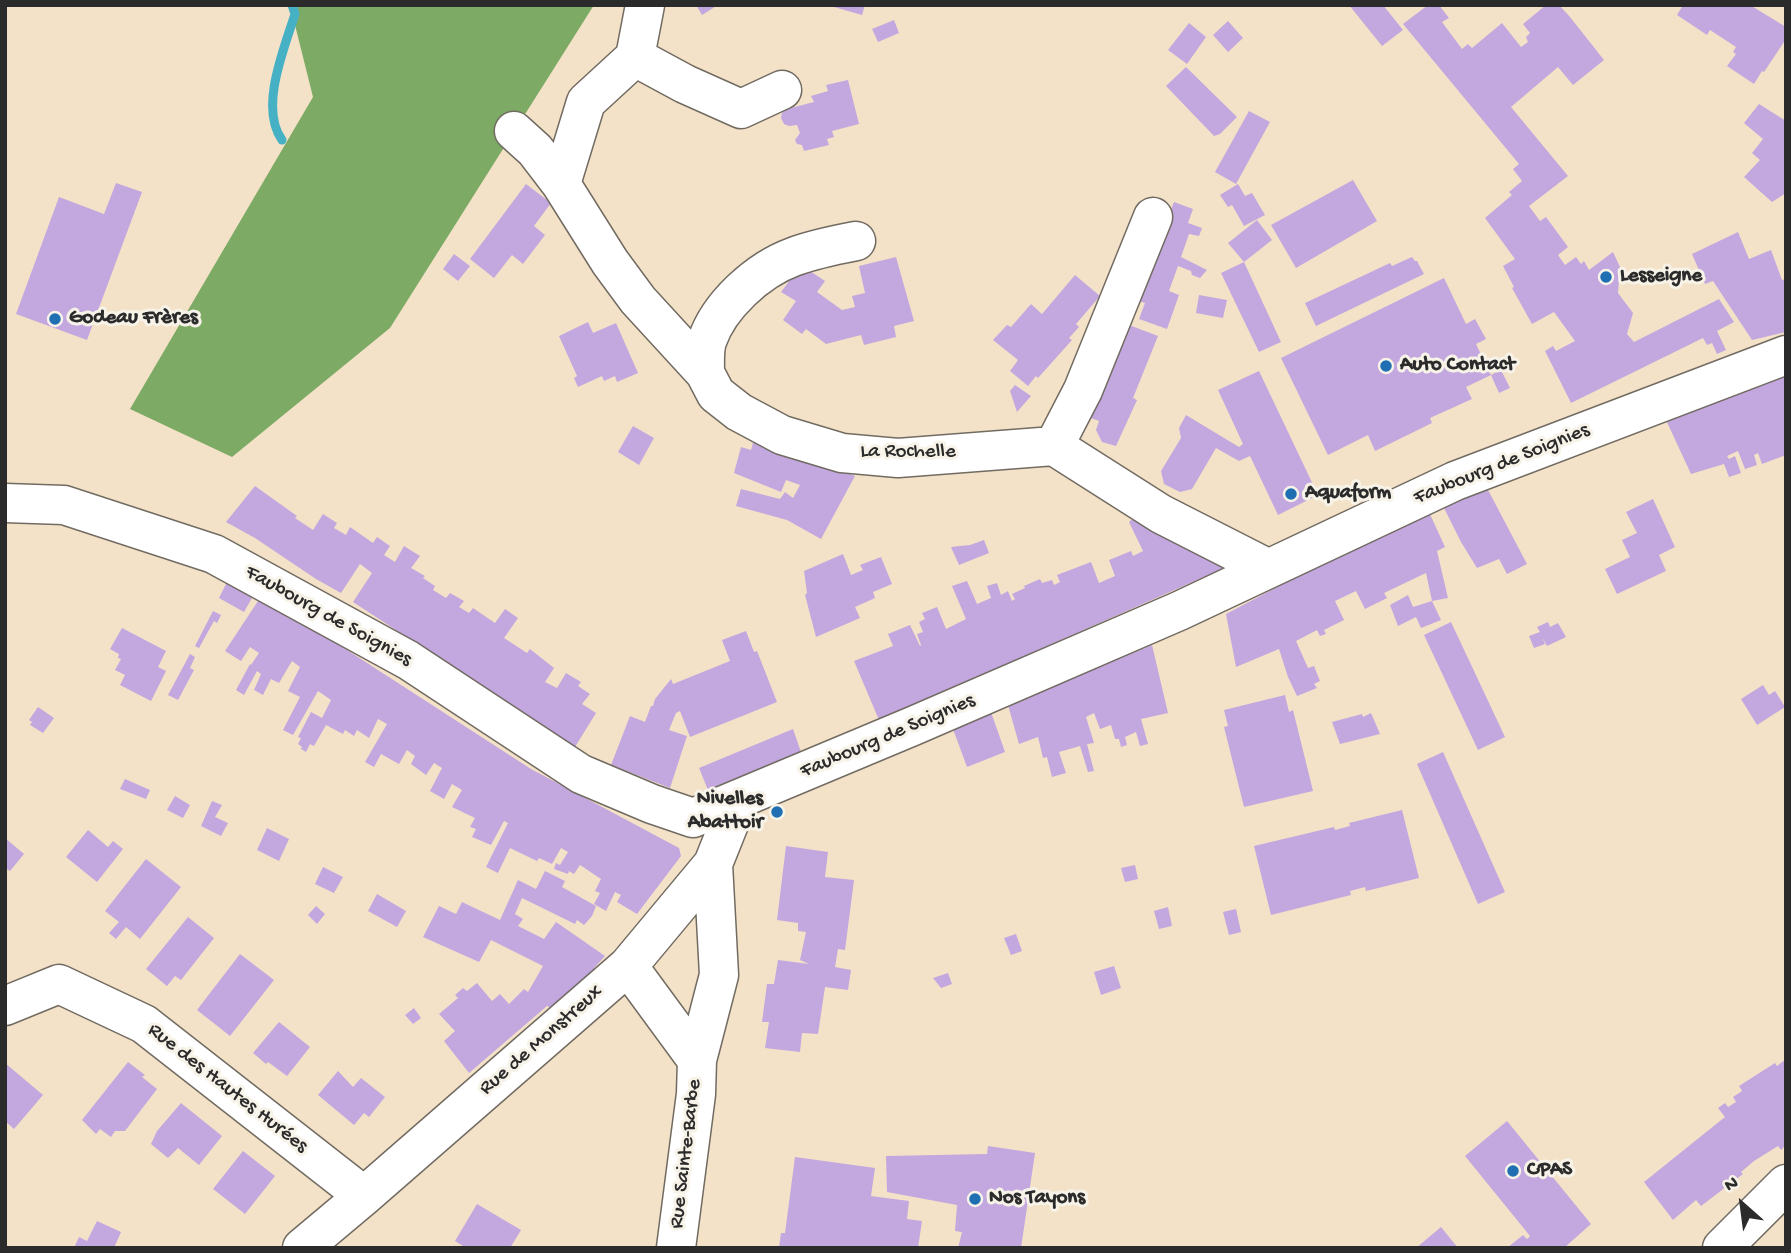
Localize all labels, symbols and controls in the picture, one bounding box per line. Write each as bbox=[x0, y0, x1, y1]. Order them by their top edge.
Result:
place label: Lesseigne bbox=[1620, 264, 1702, 290]
marker: Lesseigne bbox=[1598, 269, 1614, 285]
place label: Godeau Frères bbox=[69, 306, 198, 332]
marker: Godeau Frères bbox=[47, 311, 63, 327]
place label: Auto Contact bbox=[1400, 353, 1515, 379]
marker: Auto Contact bbox=[1378, 358, 1394, 374]
street label: Faubourg de Soignies bbox=[1411, 418, 1593, 512]
street label: La Rochelle bbox=[860, 440, 956, 466]
place label: Aquaform bbox=[1305, 481, 1391, 507]
marker: Aquaform bbox=[1283, 486, 1299, 502]
street label: Faubourg de Soignies bbox=[240, 561, 416, 673]
street label: Faubourg de Soignies bbox=[797, 689, 979, 785]
place label: Nivelles Abattoir bbox=[688, 787, 763, 837]
marker: Nivelles Abattoir bbox=[769, 804, 785, 820]
street label: Rue de Monstreux bbox=[475, 980, 609, 1102]
street label: Rue des Hautes Hurées bbox=[142, 1018, 312, 1160]
street label: Rue Sainte-Barbe bbox=[665, 1078, 709, 1230]
place label: CPAS bbox=[1527, 1158, 1572, 1184]
marker: CPAS bbox=[1505, 1163, 1521, 1179]
north arrow bbox=[1707, 1169, 1777, 1239]
text: N bbox=[1721, 1172, 1743, 1198]
place label: Nos Tayons bbox=[989, 1186, 1085, 1212]
marker: Nos Tayons bbox=[967, 1191, 983, 1207]

